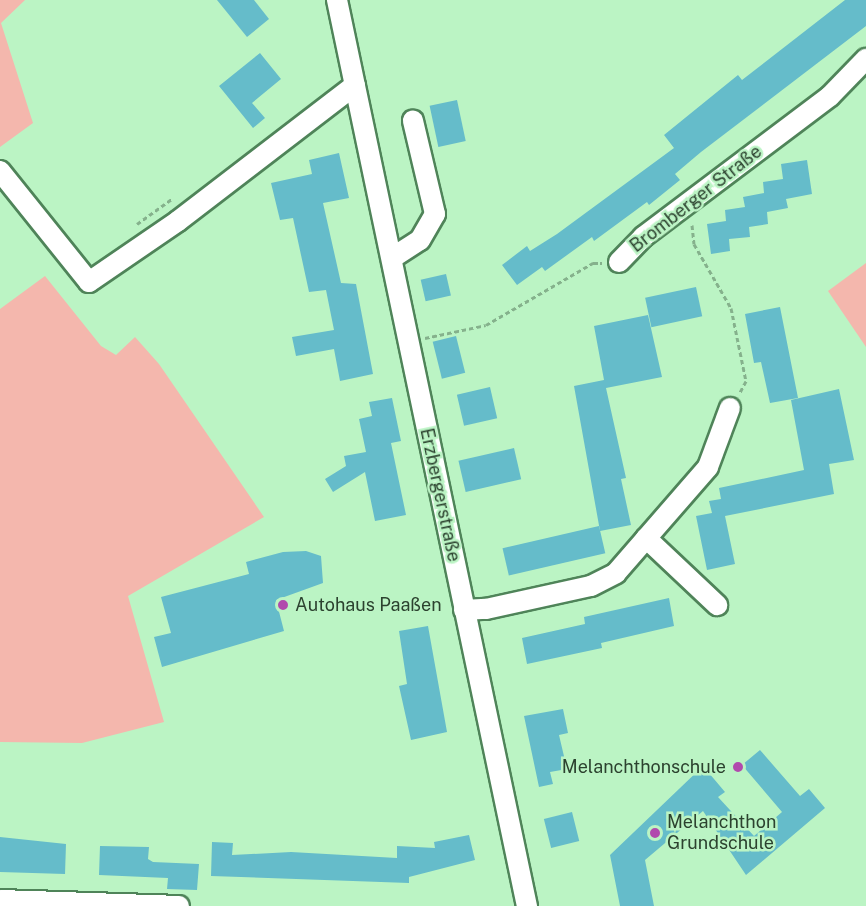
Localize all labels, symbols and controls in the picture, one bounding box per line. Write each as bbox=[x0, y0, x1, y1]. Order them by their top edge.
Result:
street label: Bromberger Straße bbox=[626, 141, 766, 257]
street label: Erzbergerstraße bbox=[415, 426, 465, 564]
place label: Autohaus Paaßen bbox=[295, 594, 442, 616]
marker: Autohaus Paaßen bbox=[276, 598, 290, 612]
place label: Melanchthonschule bbox=[562, 756, 726, 778]
marker: Melanchthonschule bbox=[731, 760, 745, 774]
place label: Melanchthon Grundschule bbox=[667, 812, 776, 854]
marker: Melanchthon Grundschule bbox=[648, 826, 662, 840]

